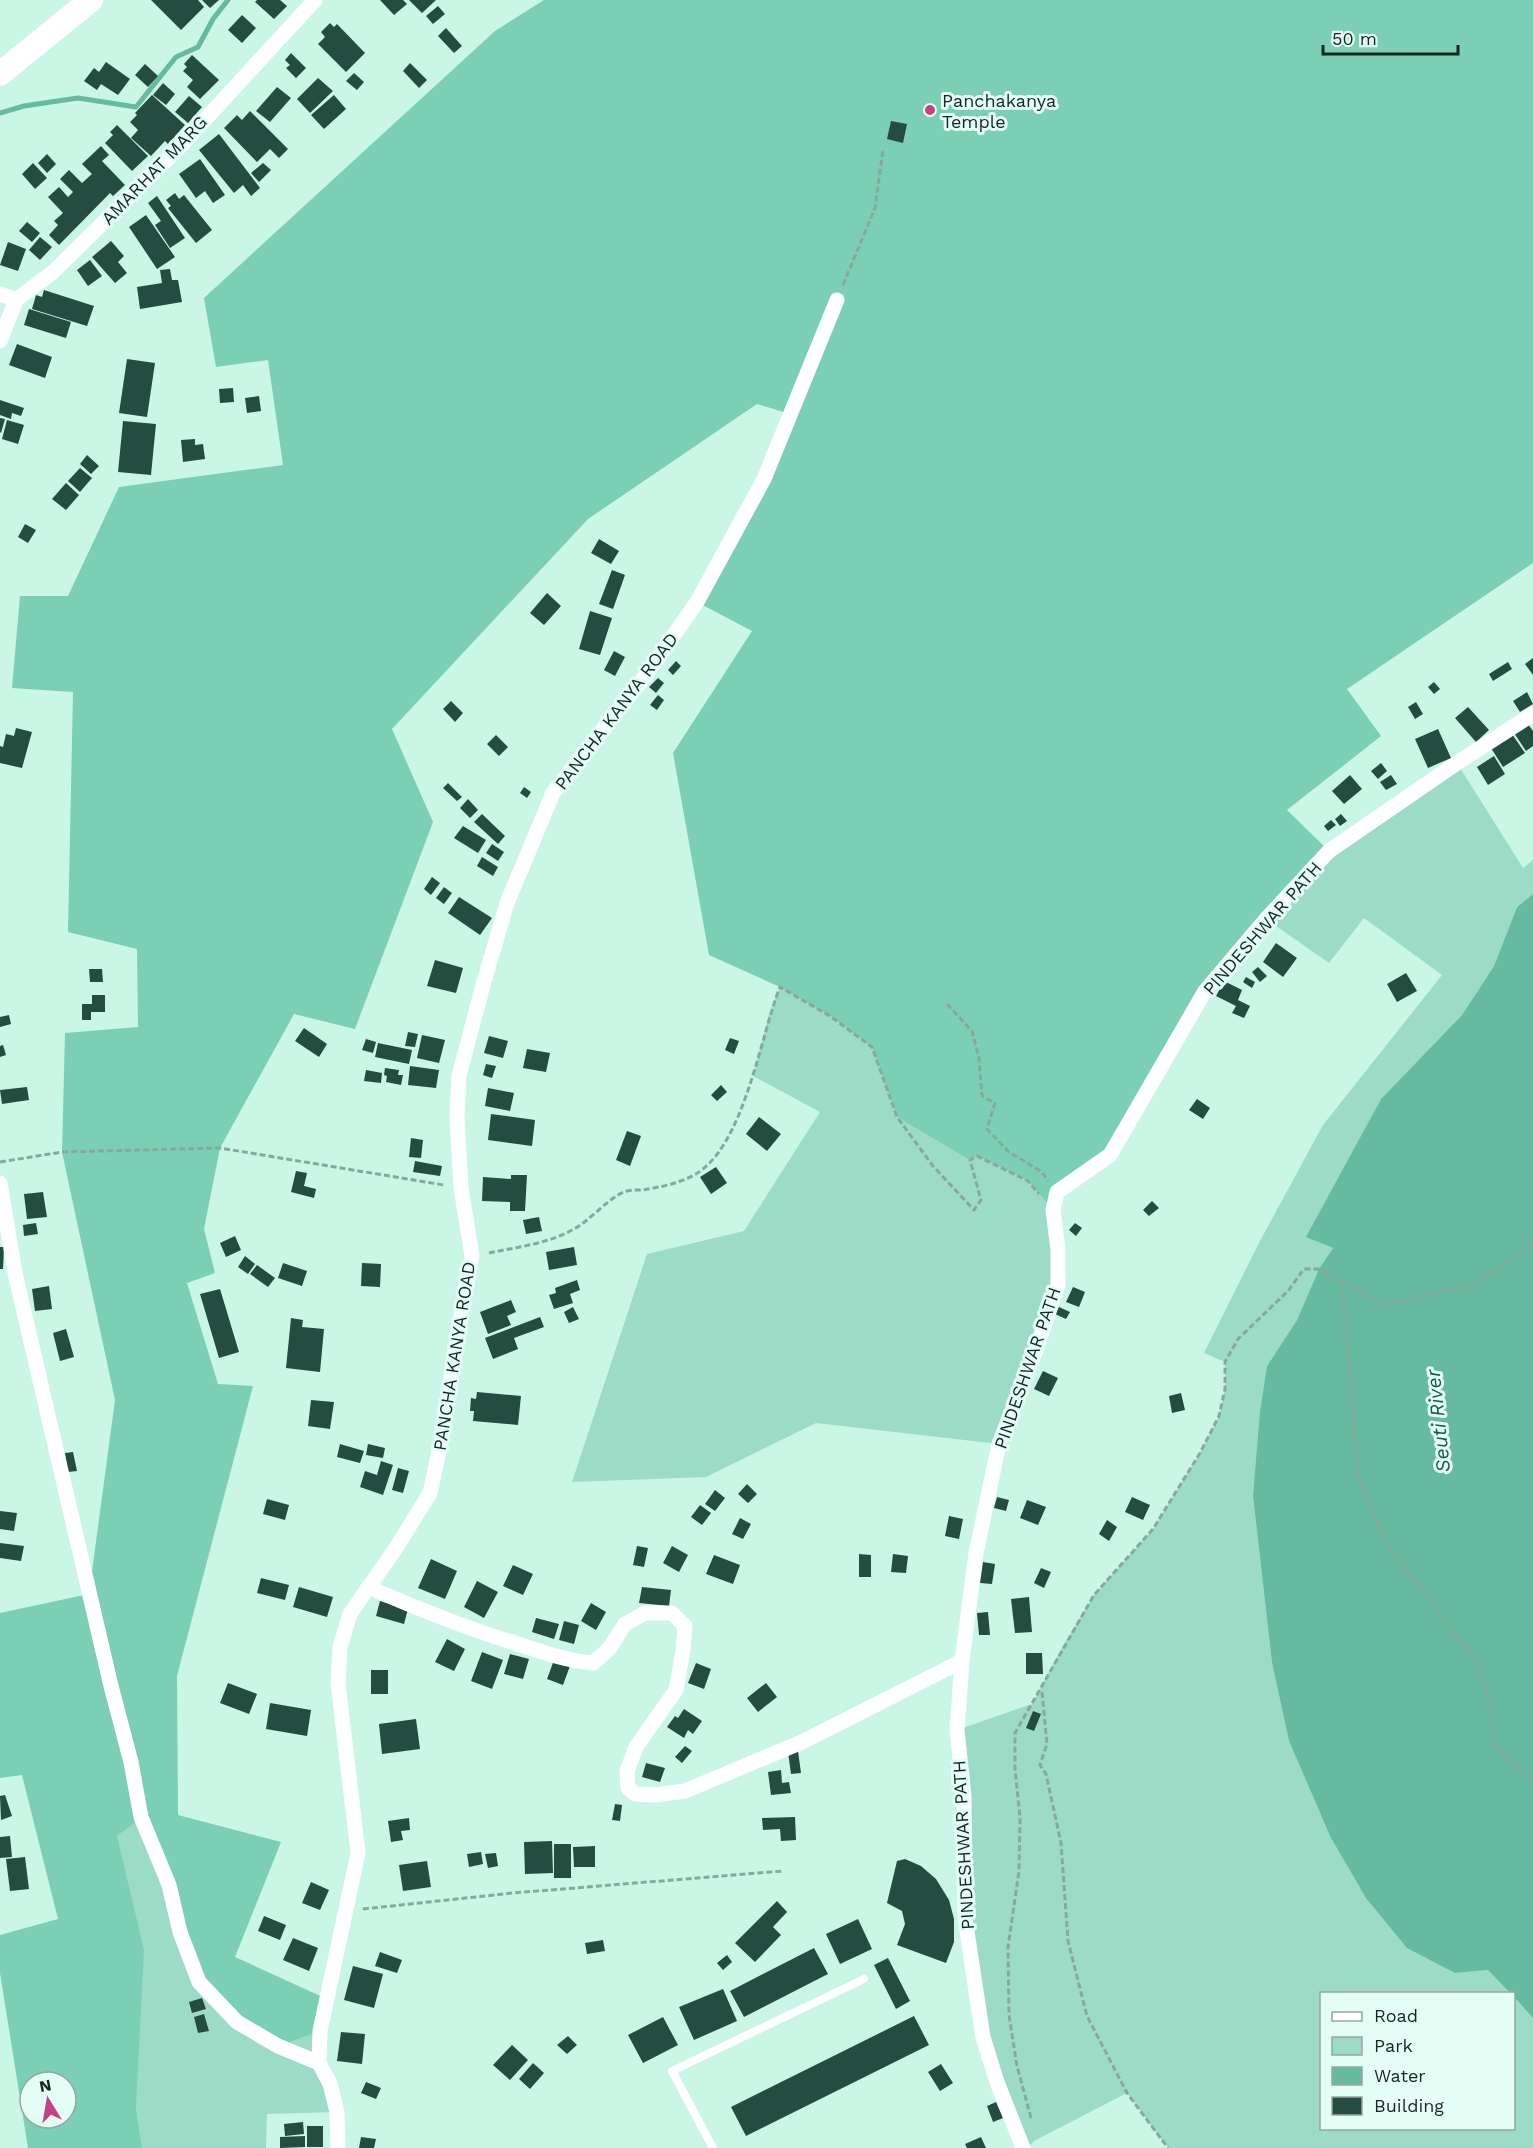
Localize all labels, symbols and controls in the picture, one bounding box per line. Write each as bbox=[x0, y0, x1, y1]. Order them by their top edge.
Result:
scale bar bbox=[1323, 18, 1458, 56]
text: 50 m bbox=[1332, 28, 1377, 49]
place label: Panchakanya Temple bbox=[942, 90, 1056, 132]
marker: Panchakanya Temple bbox=[923, 103, 937, 117]
street label: AMARHAT MARG bbox=[97, 111, 211, 229]
street label: PANCHA KANYA ROAD bbox=[550, 628, 682, 794]
street label: PINDESHWAR PATH bbox=[1198, 857, 1326, 999]
street label: PANCHA KANYA ROAD bbox=[429, 1260, 479, 1452]
street label: PINDESHWAR PATH bbox=[989, 1284, 1065, 1452]
water label: Seuti River bbox=[1421, 1367, 1455, 1474]
street label: PINDESHWAR PATH bbox=[948, 1760, 978, 1930]
legend bbox=[1320, 1992, 1515, 2130]
text: Road bbox=[1374, 2005, 1418, 2026]
text: Park bbox=[1374, 2035, 1413, 2056]
text: Water bbox=[1374, 2065, 1426, 2086]
north arrow bbox=[18, 2070, 78, 2130]
text: N bbox=[38, 2075, 53, 2096]
text: Building bbox=[1374, 2095, 1444, 2116]

